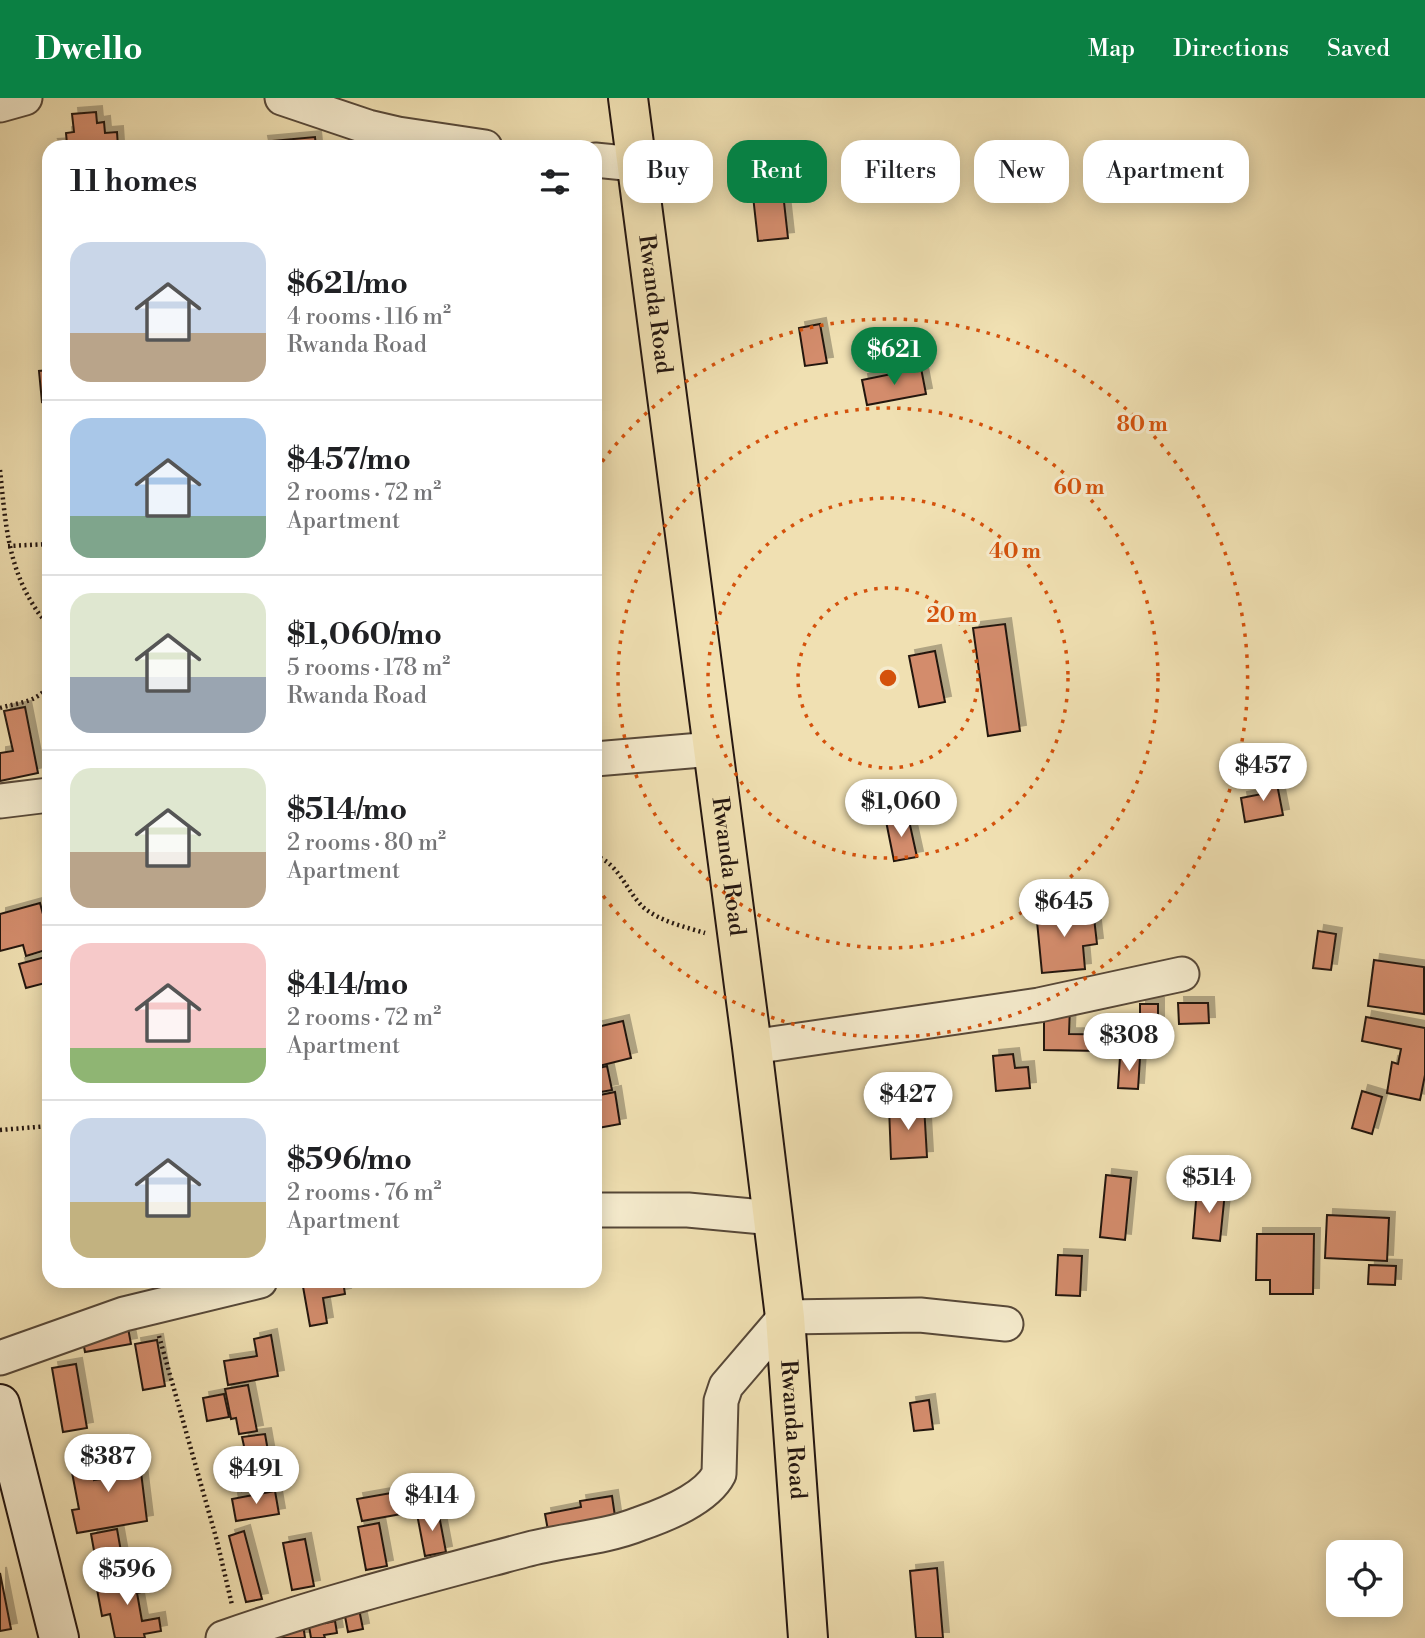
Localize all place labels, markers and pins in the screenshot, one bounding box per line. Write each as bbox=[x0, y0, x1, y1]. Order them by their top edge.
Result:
pin: $621 bbox=[853, 328, 935, 387]
centre of rings bbox=[876, 666, 900, 690]
pin: $457 bbox=[1222, 744, 1304, 803]
pin: $1,060 bbox=[844, 780, 958, 839]
pin: $645 bbox=[1023, 880, 1105, 939]
pin: $308 bbox=[1088, 1014, 1170, 1073]
pin: $427 bbox=[867, 1072, 949, 1132]
pin: $514 bbox=[1168, 1156, 1250, 1215]
pin: $387 bbox=[67, 1434, 149, 1494]
pin: $491 bbox=[215, 1446, 297, 1506]
pin: $414 bbox=[391, 1474, 473, 1533]
pin: $596 bbox=[86, 1548, 168, 1607]

